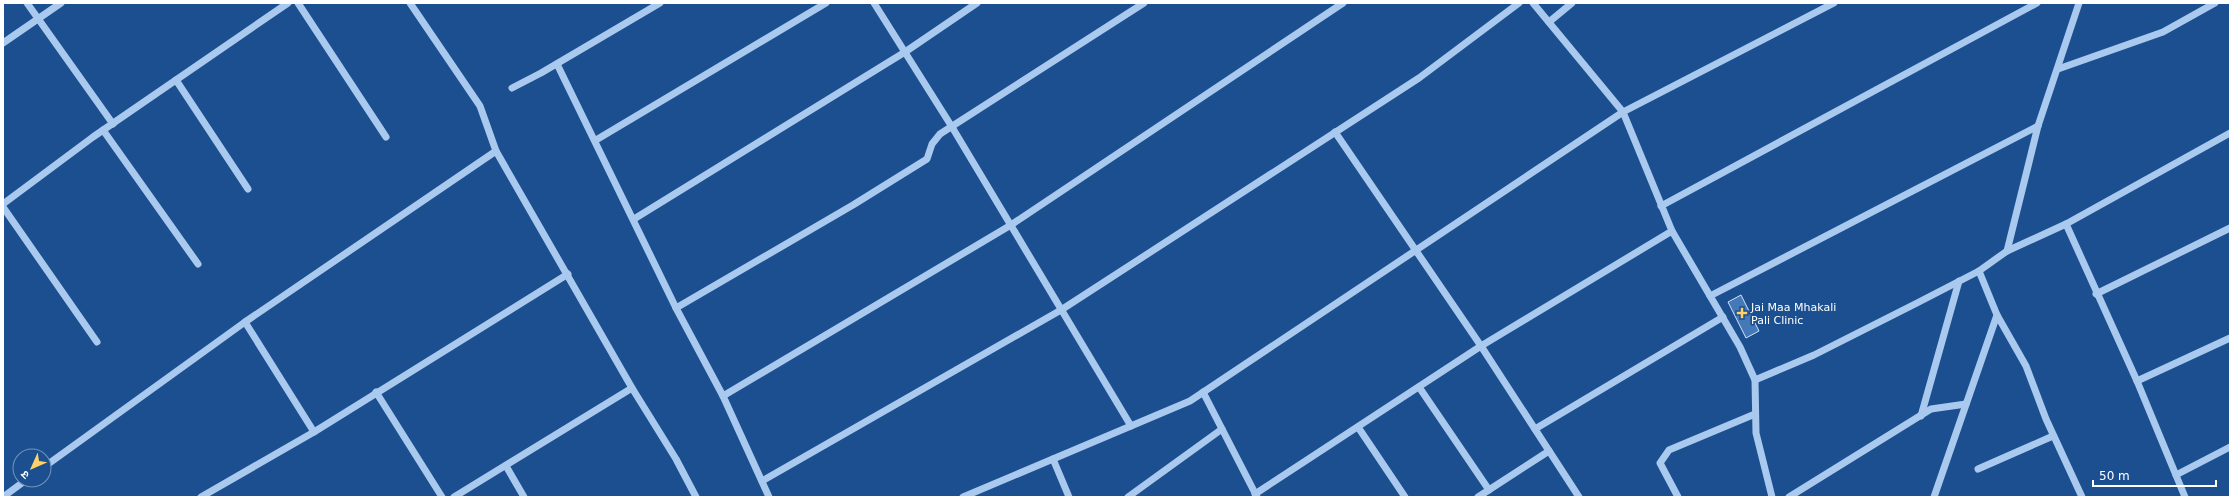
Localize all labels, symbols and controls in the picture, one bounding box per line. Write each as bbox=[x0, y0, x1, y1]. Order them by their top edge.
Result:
place label: Jai Maa Mhakali Pali Clinic bbox=[1750, 301, 1836, 327]
marker: Jai Maa Mhakali Pali Clinic bbox=[1736, 307, 1748, 319]
north arrow bbox=[12, 448, 52, 488]
scale bar bbox=[2093, 462, 2216, 488]
text: उ bbox=[18, 467, 32, 482]
text: 50 m bbox=[2099, 469, 2130, 483]

